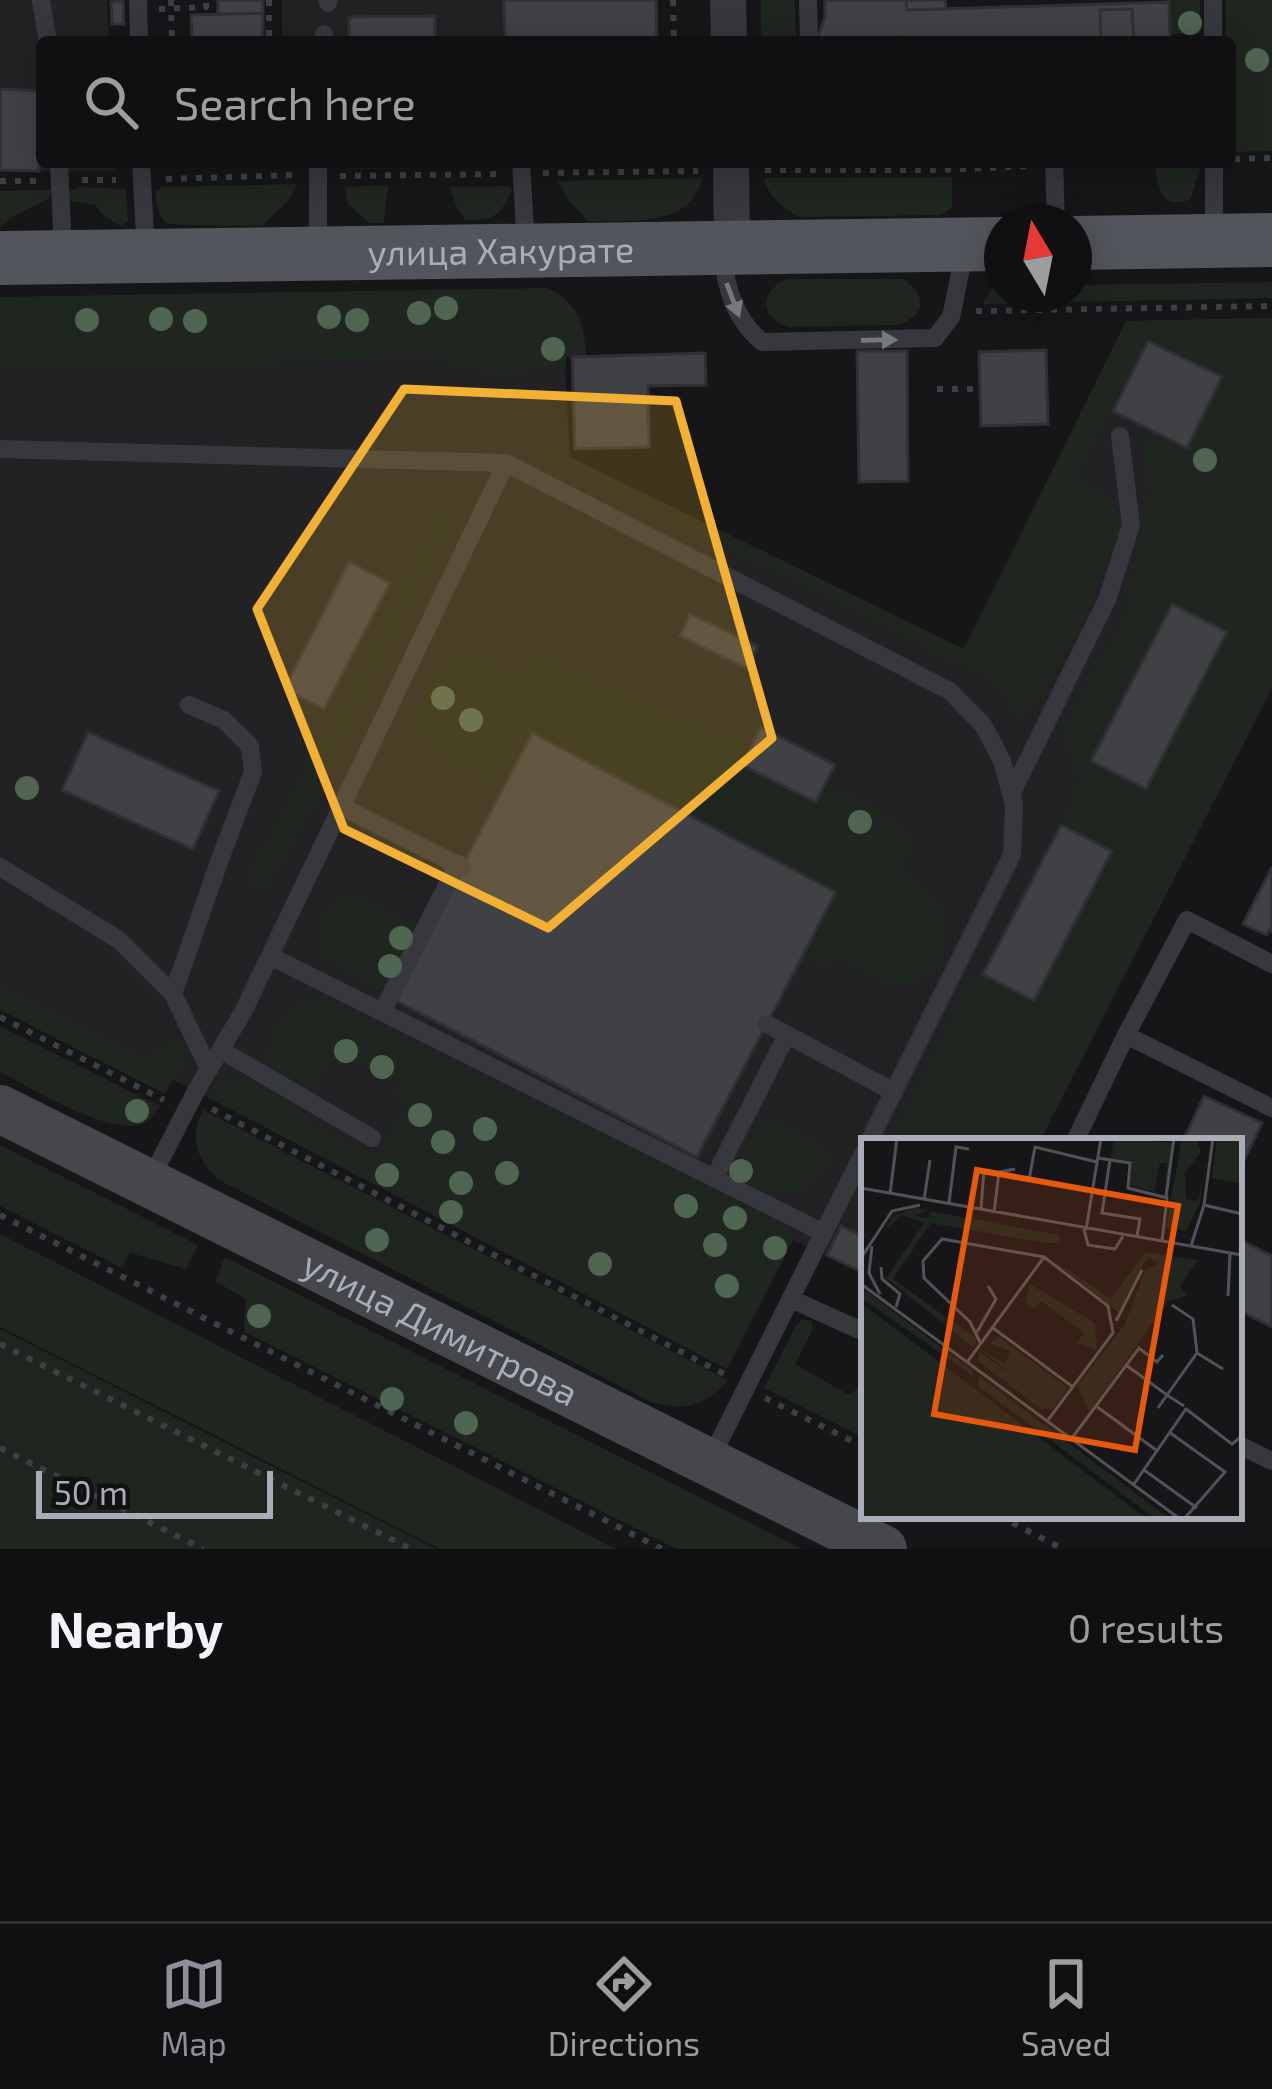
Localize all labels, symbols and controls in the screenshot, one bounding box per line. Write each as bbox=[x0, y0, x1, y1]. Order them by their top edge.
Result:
search box bbox=[36, 36, 1236, 168]
icon: search bbox=[78, 69, 144, 135]
text: Search here bbox=[174, 75, 416, 129]
north arrow bbox=[984, 204, 1092, 312]
street label: улица Хакурате bbox=[367, 226, 635, 274]
one-way arrow bbox=[725, 282, 743, 318]
one-way arrow bbox=[861, 330, 899, 349]
inset map bbox=[861, 1138, 1242, 1519]
street label: улица Димитрова bbox=[296, 1241, 586, 1414]
scale bar bbox=[36, 1465, 273, 1518]
text: 50 m bbox=[54, 1472, 128, 1512]
text: Nearby bbox=[48, 1597, 223, 1658]
text: 0 results bbox=[1068, 1604, 1224, 1651]
tab: Map bbox=[161, 1951, 227, 2063]
tab: Directions bbox=[548, 1951, 700, 2063]
tab: Saved bbox=[1021, 1951, 1111, 2063]

